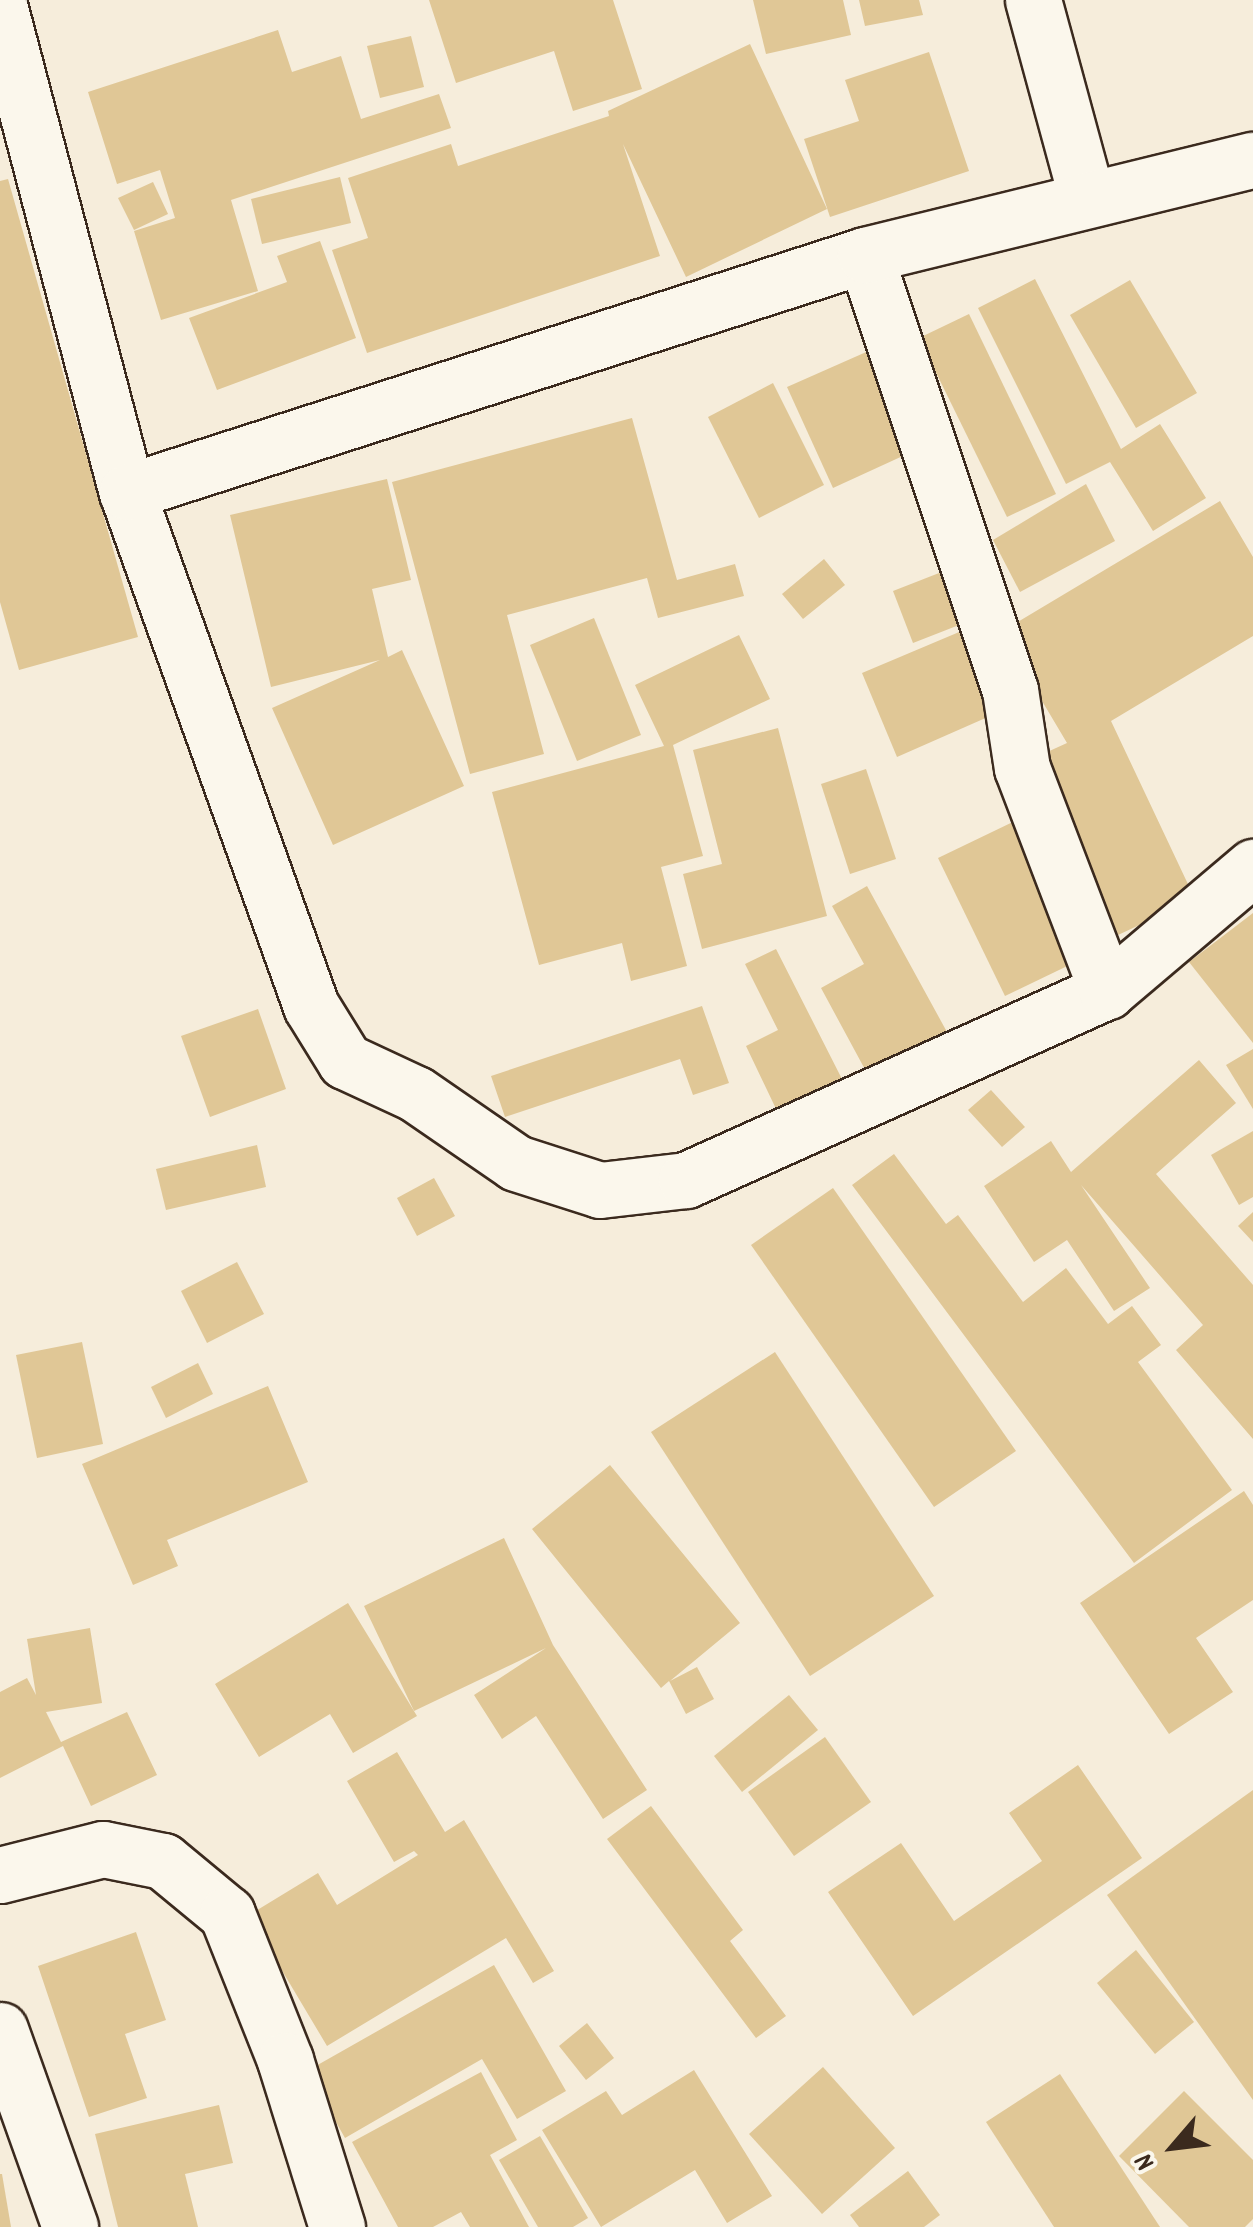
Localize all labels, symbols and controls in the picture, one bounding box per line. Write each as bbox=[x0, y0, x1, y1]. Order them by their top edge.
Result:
north arrow bbox=[1123, 2097, 1223, 2197]
text: N bbox=[1126, 2146, 1167, 2177]

